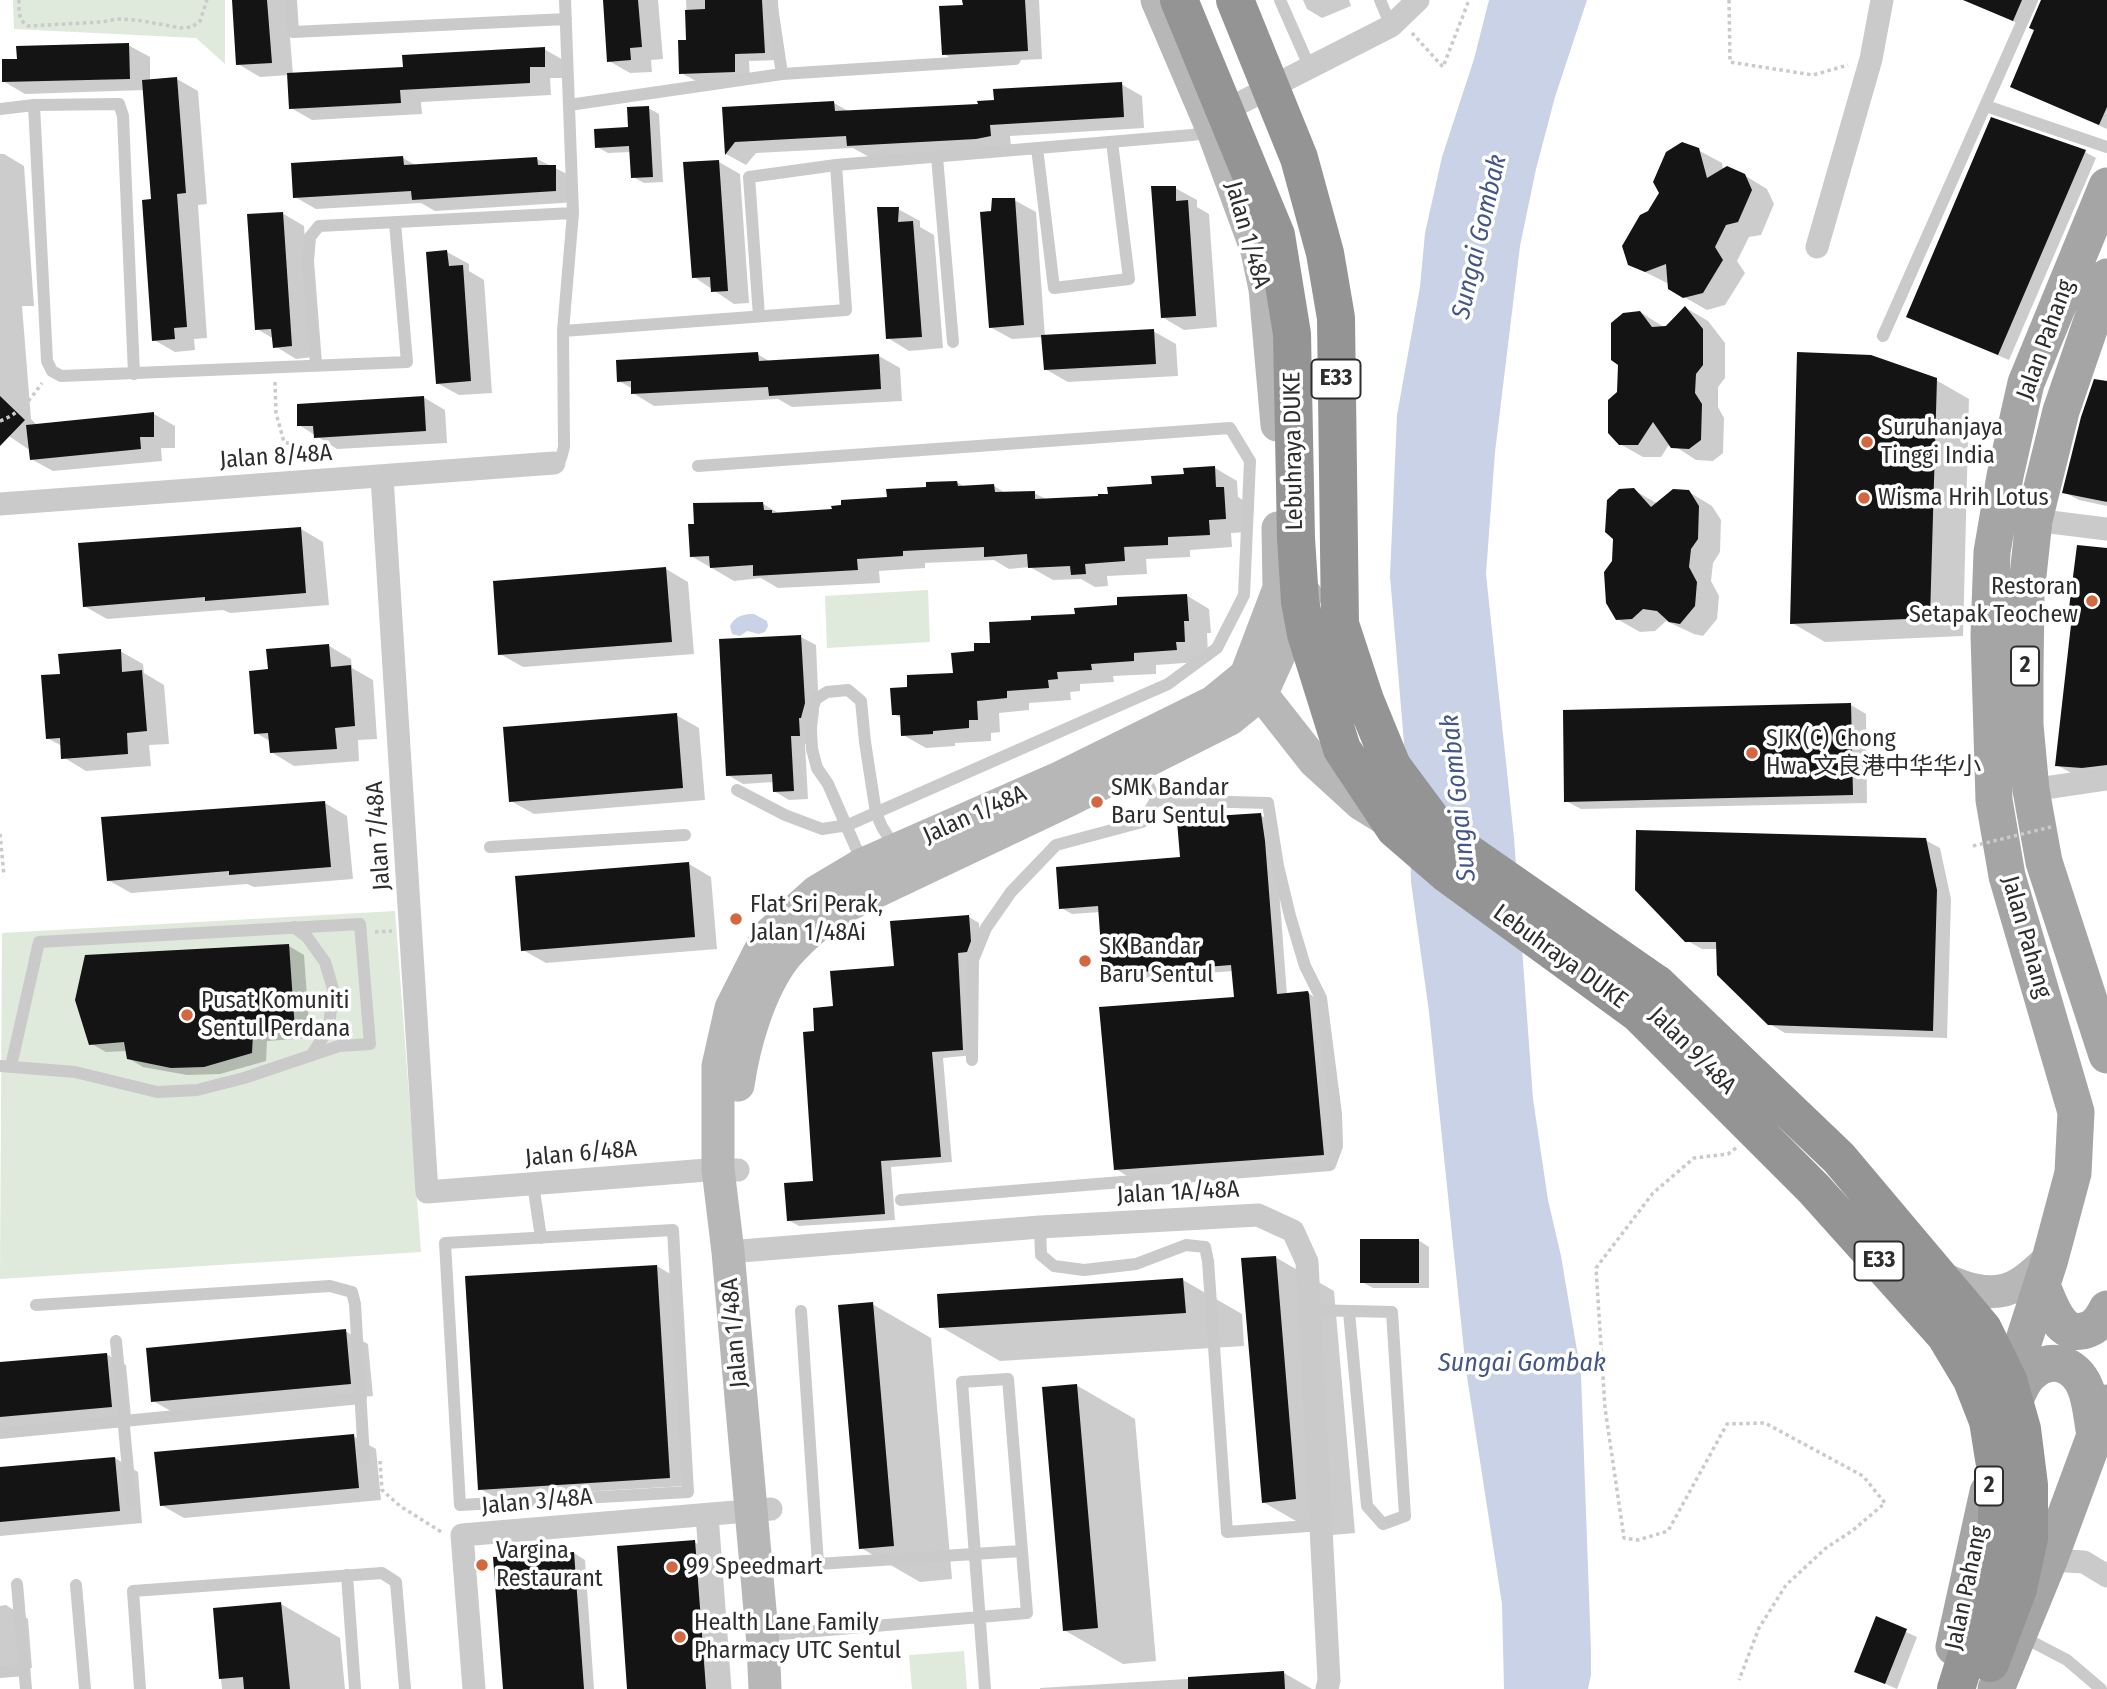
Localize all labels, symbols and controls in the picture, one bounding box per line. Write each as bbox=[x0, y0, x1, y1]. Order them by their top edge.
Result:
water label: Sungai Gombak bbox=[1446, 152, 1514, 322]
street label: Jalan 1/48A bbox=[1218, 178, 1276, 292]
street label: Jalan Pahang bbox=[2011, 276, 2081, 404]
road number: E33 bbox=[1312, 360, 1360, 398]
street label: Lebuhraya DUKE bbox=[1278, 371, 1310, 531]
place label: Suruhanjaya Tinggi India bbox=[1881, 414, 2003, 470]
marker: Suruhanjaya Tinggi India bbox=[1859, 434, 1875, 450]
street label: Jalan 8/48A bbox=[219, 439, 333, 475]
place label: Wisma Hrih Lotus bbox=[1878, 484, 2049, 512]
marker: Wisma Hrih Lotus bbox=[1856, 490, 1872, 506]
place label: Restoran Setapak Teochew bbox=[1909, 573, 2078, 629]
marker: Restoran Setapak Teochew bbox=[2084, 593, 2100, 609]
road number: 2 bbox=[2011, 646, 2039, 686]
water label: Sungai Gombak bbox=[1435, 713, 1483, 883]
place label: SJK (C) Chong Hwa 文良港中华华小 bbox=[1766, 725, 1981, 781]
marker: SJK (C) Chong Hwa 文良港中华华小 bbox=[1744, 745, 1760, 761]
place label: SMK Bandar Baru Sentul bbox=[1111, 774, 1229, 830]
street label: Jalan 1/48A bbox=[919, 779, 1031, 851]
street label: Jalan 7/48A bbox=[361, 780, 397, 892]
marker: SMK Bandar Baru Sentul bbox=[1089, 794, 1105, 810]
street label: Jalan Pahang bbox=[1995, 873, 2057, 1001]
place label: Flat Sri Perak, Jalan 1/48Ai bbox=[750, 891, 883, 947]
street label: Lebuhraya DUKE bbox=[1487, 899, 1633, 1015]
marker: Flat Sri Perak, Jalan 1/48Ai bbox=[728, 911, 744, 927]
place label: SK Bandar Baru Sentul bbox=[1099, 933, 1214, 989]
marker: SK Bandar Baru Sentul bbox=[1077, 953, 1093, 969]
place label: Pusat Komuniti Sentul Perdana bbox=[201, 987, 350, 1043]
street label: Jalan 9/48A bbox=[1642, 1001, 1742, 1101]
marker: Pusat Komuniti Sentul Perdana bbox=[179, 1007, 195, 1023]
street label: Jalan 6/48A bbox=[524, 1135, 638, 1173]
street label: Jalan 1A/48A bbox=[1116, 1175, 1240, 1211]
road number: E33 bbox=[1854, 1242, 1904, 1280]
street label: Jalan 1/48A bbox=[716, 1277, 754, 1389]
water label: Sungai Gombak bbox=[1438, 1348, 1606, 1380]
road number: 2 bbox=[1975, 1466, 2003, 1506]
street label: Jalan 3/48A bbox=[480, 1483, 594, 1521]
street label: Jalan Pahang bbox=[1940, 1524, 1994, 1652]
place label: Vargina Restaurant bbox=[496, 1537, 603, 1593]
place label: 99 Speedmart bbox=[686, 1553, 823, 1581]
marker: Vargina Restaurant bbox=[474, 1557, 490, 1573]
marker: 99 Speedmart bbox=[664, 1559, 680, 1575]
place label: Health Lane Family Pharmacy UTC Sentul bbox=[694, 1609, 901, 1665]
marker: Health Lane Family Pharmacy UTC Sentul bbox=[672, 1629, 688, 1645]

